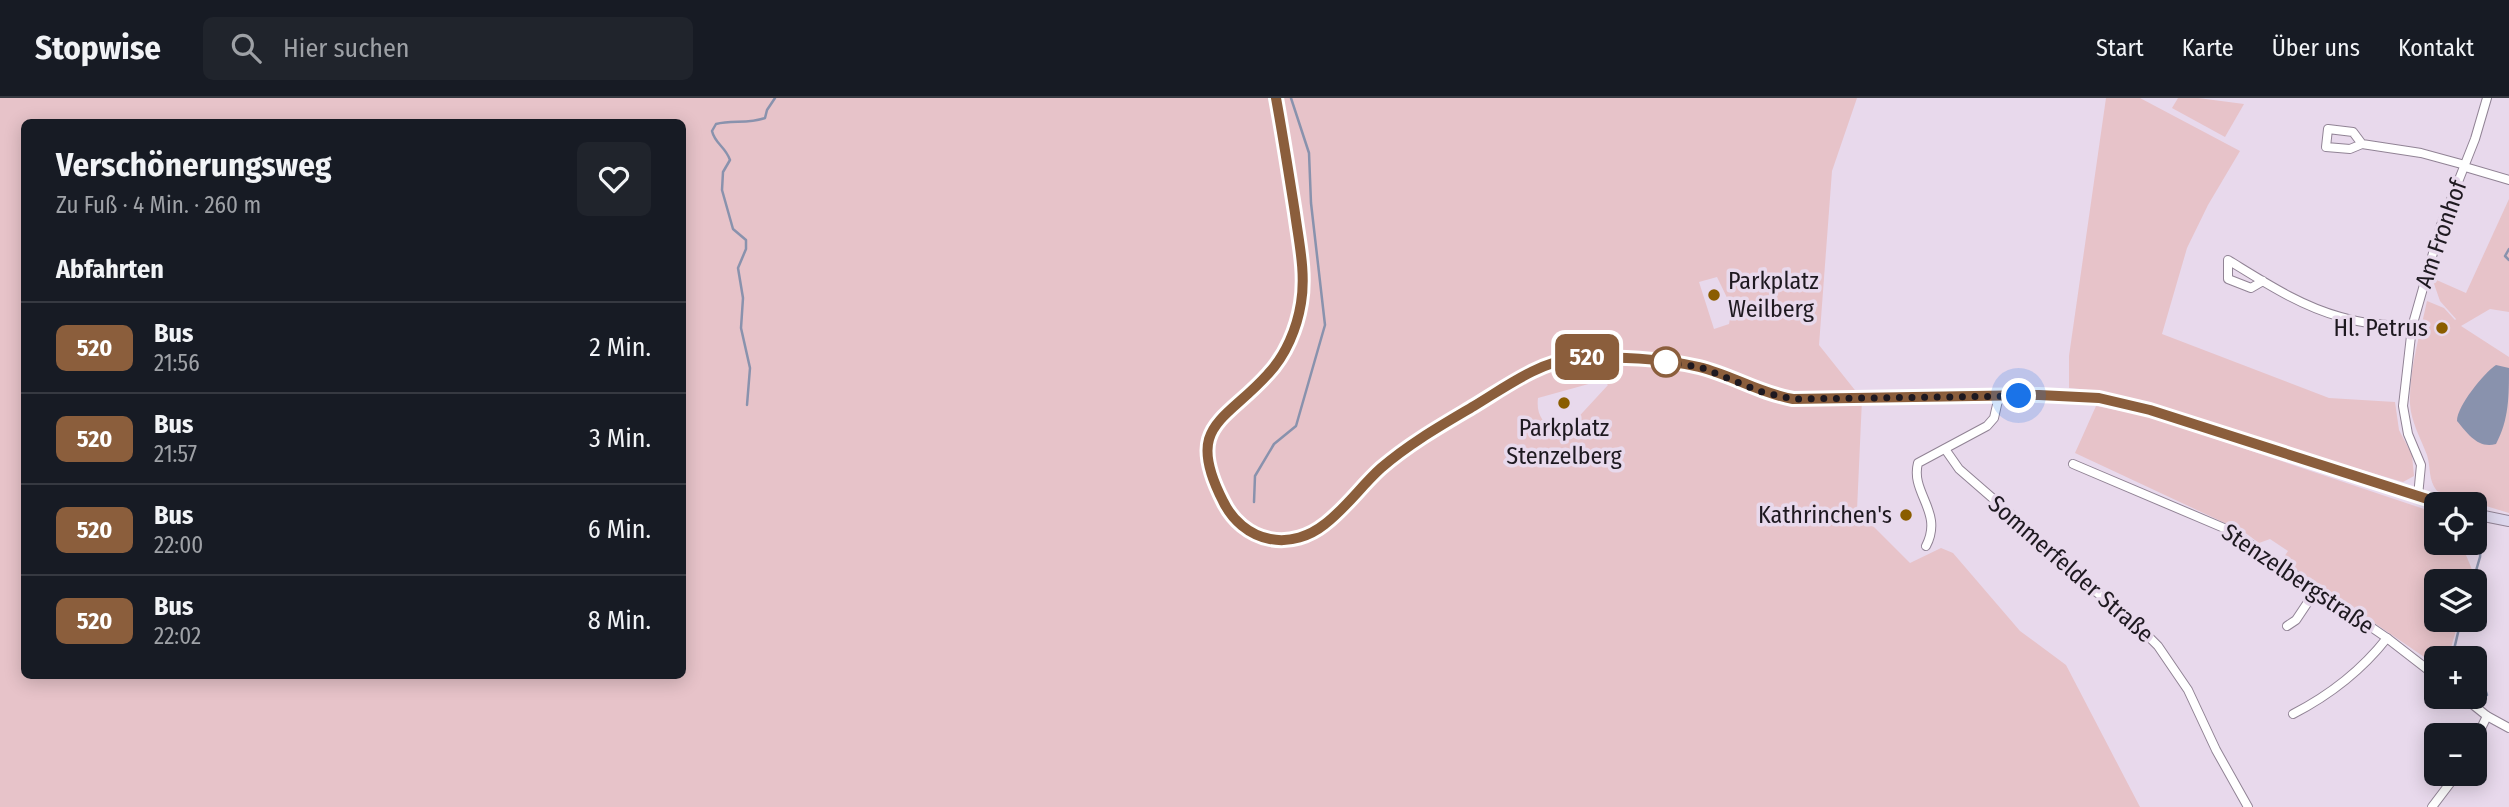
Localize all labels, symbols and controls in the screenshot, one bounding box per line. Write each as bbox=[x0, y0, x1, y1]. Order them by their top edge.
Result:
search box bbox=[203, 17, 693, 80]
text: Stopwise bbox=[35, 28, 161, 68]
icon: search bbox=[227, 29, 265, 67]
text: Hier suchen bbox=[283, 33, 410, 64]
text: Start bbox=[2096, 34, 2144, 62]
text: Karte bbox=[2182, 34, 2234, 62]
text: Über uns bbox=[2272, 34, 2360, 62]
text: Kontakt bbox=[2398, 34, 2474, 62]
button: heart bbox=[577, 142, 651, 216]
text: Verschönerungsweg bbox=[56, 145, 331, 185]
street label: Am Fronhof bbox=[2410, 175, 2473, 291]
text: Zu Fuß · 4 Min. · 260 m bbox=[56, 191, 261, 219]
text: Abfahrten bbox=[56, 254, 164, 285]
place label: Parkplatz Weilberg bbox=[1728, 267, 1819, 323]
marker: Parkplatz Weilberg bbox=[1706, 287, 1722, 303]
place label: Hl. Petrus bbox=[2334, 314, 2428, 342]
text: Bus bbox=[154, 318, 193, 349]
marker: Hl. Petrus bbox=[2434, 320, 2450, 336]
text: 2 Min. bbox=[589, 332, 651, 363]
text: 520 bbox=[77, 334, 112, 362]
line badge: 520 bbox=[1547, 334, 1627, 380]
text: 520 bbox=[1569, 343, 1605, 371]
unlabelled marker bbox=[1651, 347, 1681, 377]
text: 21:56 bbox=[154, 349, 200, 377]
your location bbox=[2001, 378, 2036, 413]
marker: Parkplatz Stenzelberg bbox=[1556, 395, 1572, 411]
text: Bus bbox=[154, 409, 193, 440]
place label: Parkplatz Stenzelberg bbox=[1506, 414, 1622, 470]
text: 3 Min. bbox=[589, 423, 651, 454]
text: 520 bbox=[77, 425, 112, 453]
text: 21:57 bbox=[154, 440, 197, 468]
street label: Sommerfelder Straße bbox=[1983, 490, 2159, 648]
map controls bbox=[2424, 492, 2487, 786]
button: locate bbox=[2424, 492, 2487, 555]
text: Bus bbox=[154, 500, 193, 531]
place label: Kathrinchen's bbox=[1758, 501, 1892, 529]
marker: Kathrinchen's bbox=[1898, 507, 1914, 523]
text: 6 Min. bbox=[588, 514, 651, 545]
text: 520 bbox=[77, 516, 112, 544]
street label: Stenzelbergstraße bbox=[2217, 518, 2379, 640]
text: 22:00 bbox=[154, 531, 203, 559]
button: layers bbox=[2424, 569, 2487, 632]
text: Bus bbox=[154, 591, 193, 622]
text: 8 Min. bbox=[588, 605, 651, 636]
text: 520 bbox=[77, 607, 112, 635]
text: 22:02 bbox=[154, 622, 201, 650]
button: + bbox=[2424, 646, 2487, 709]
button: − bbox=[2424, 723, 2487, 786]

